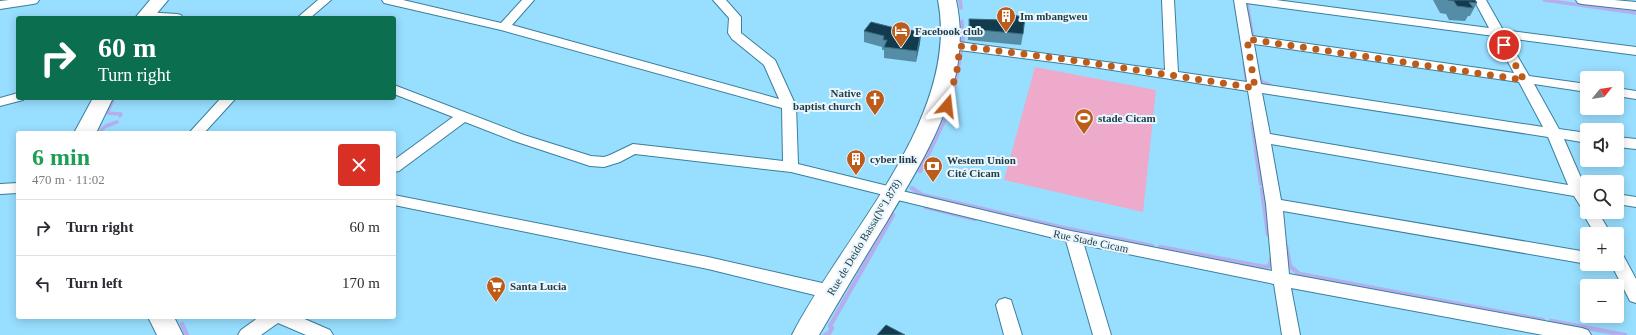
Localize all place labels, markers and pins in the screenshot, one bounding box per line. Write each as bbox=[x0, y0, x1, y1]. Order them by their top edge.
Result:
building icon: Im mbangweu bbox=[995, 5, 1017, 33]
place label: Im mbangweu bbox=[1020, 10, 1088, 22]
hotel icon: Facebook club bbox=[890, 20, 912, 48]
place label: Facebook club bbox=[915, 25, 983, 37]
pin bbox=[1487, 28, 1521, 62]
place label: Native baptist church bbox=[793, 87, 861, 112]
church icon: Native baptist church bbox=[864, 88, 886, 116]
sports icon: stade Cicam bbox=[1073, 107, 1095, 135]
place label: stade Cicam bbox=[1098, 112, 1156, 124]
building icon: cyber link bbox=[845, 148, 867, 176]
place label: cyber link bbox=[870, 153, 918, 165]
place label: Westem Union Cité Cicam bbox=[947, 154, 1016, 179]
bank icon: Westem Union Cité Cicam bbox=[922, 155, 944, 183]
supermarket icon: Santa Lucia bbox=[485, 275, 507, 303]
place label: Santa Lucia bbox=[510, 280, 567, 292]

